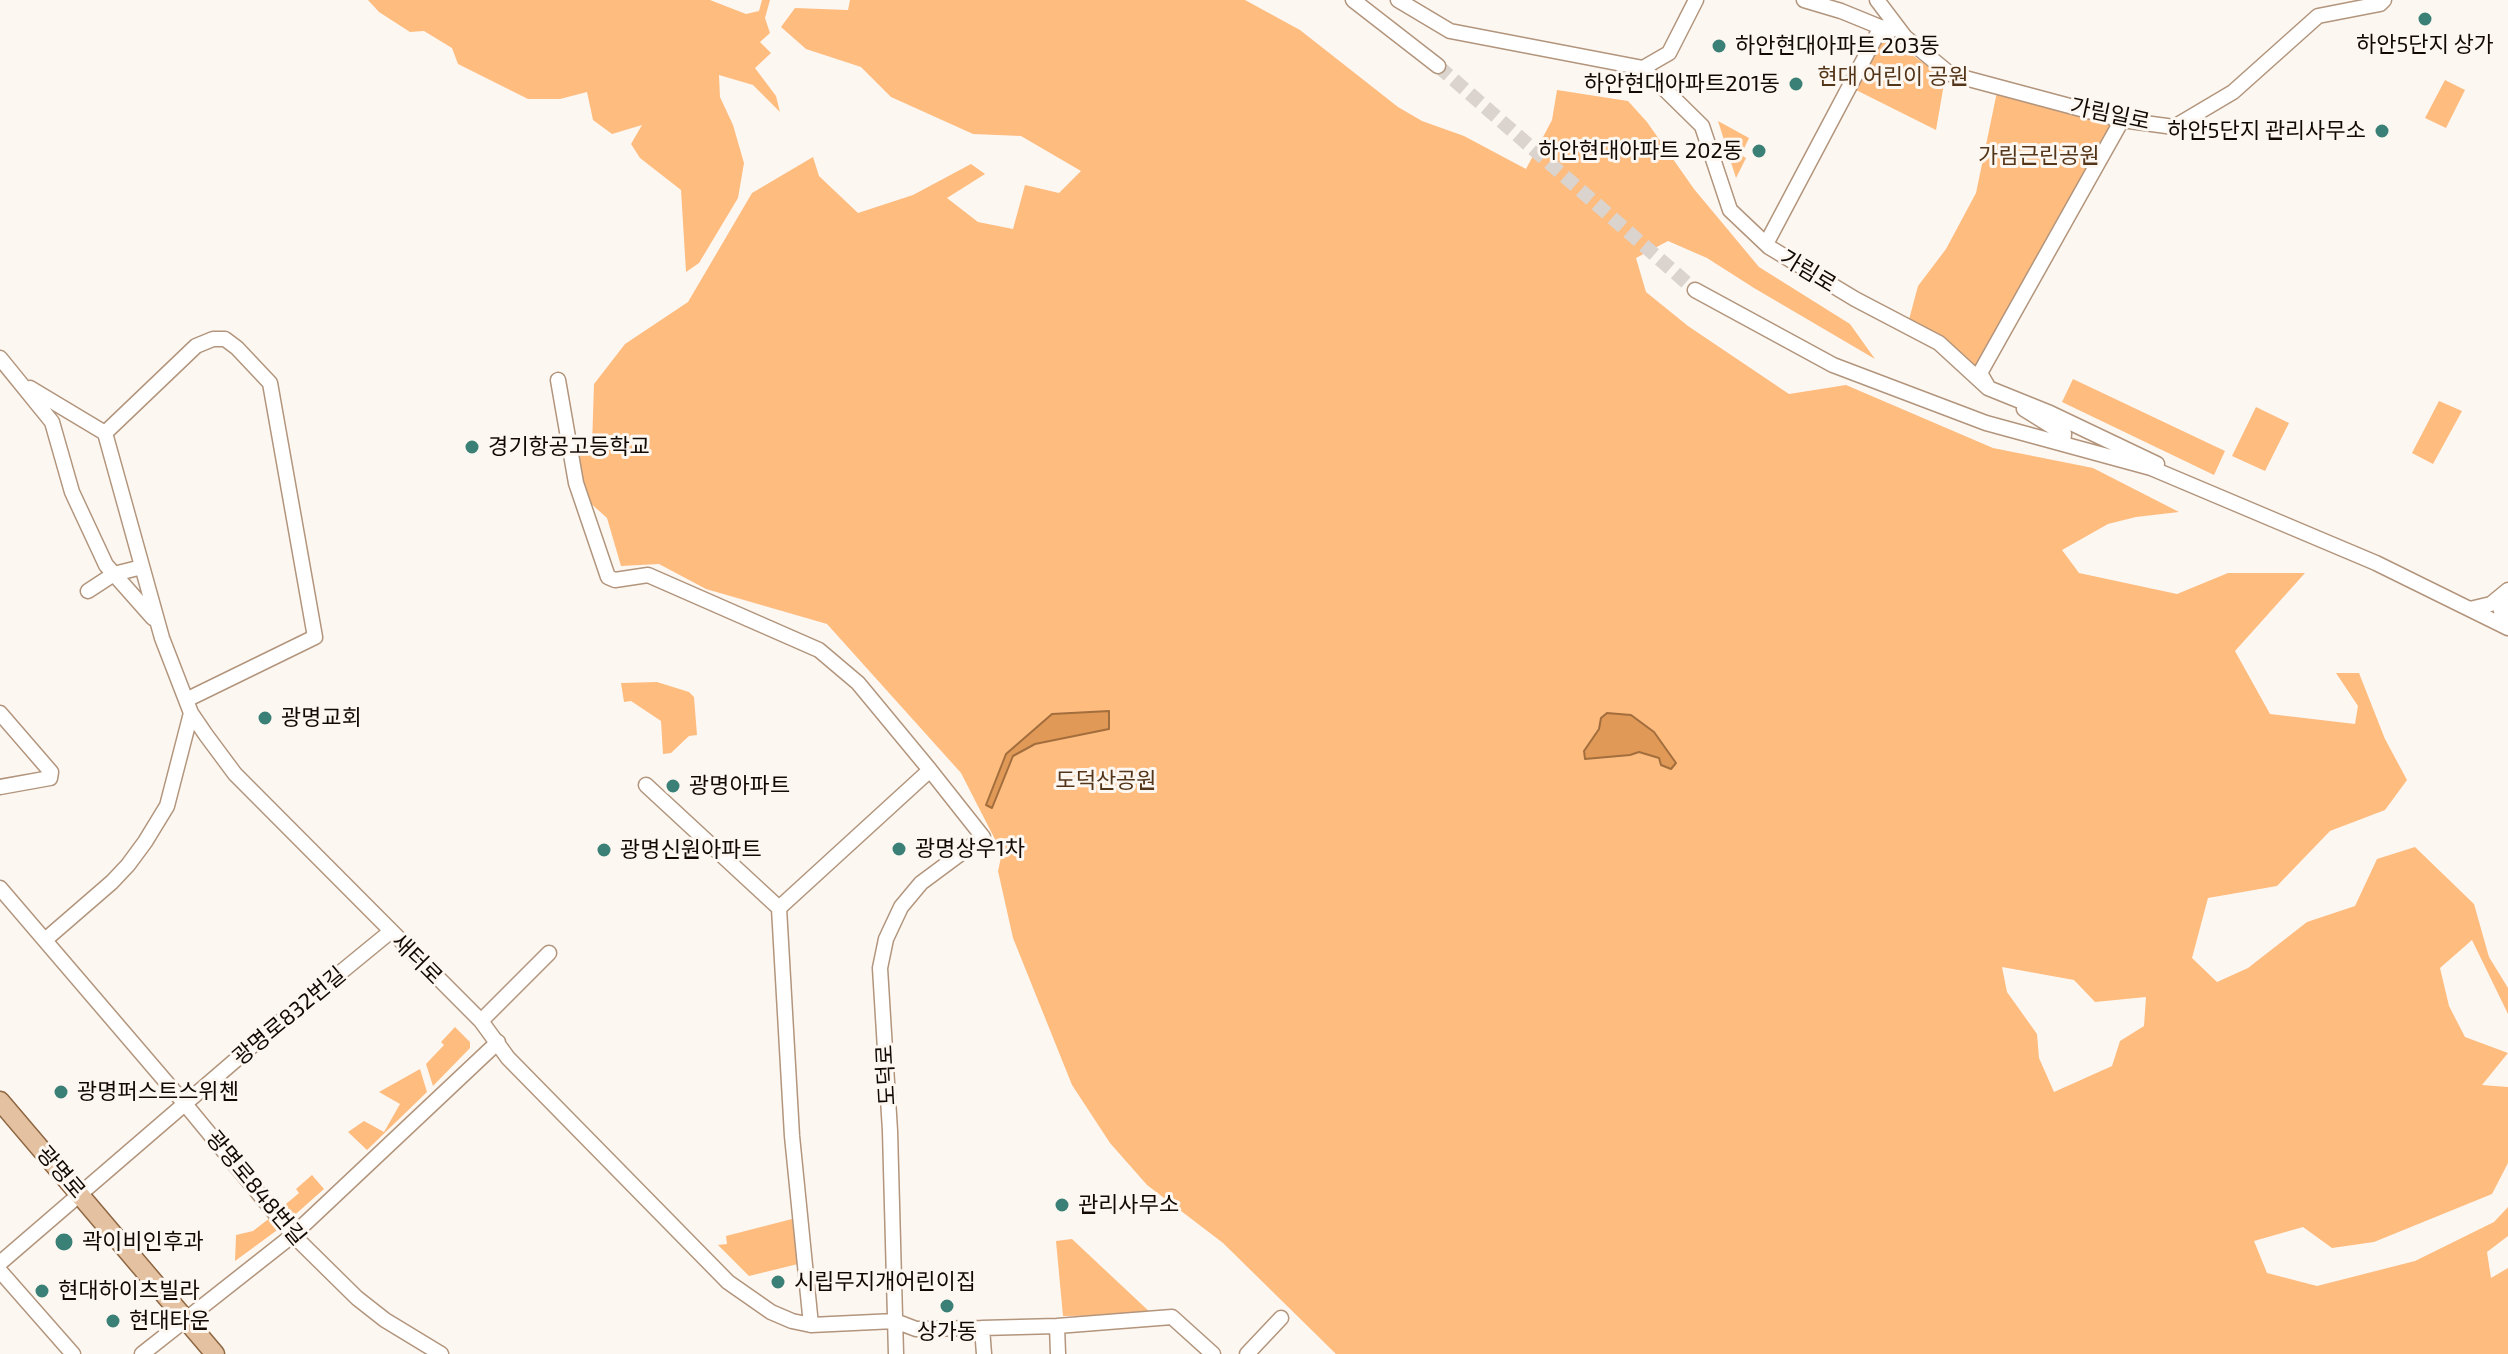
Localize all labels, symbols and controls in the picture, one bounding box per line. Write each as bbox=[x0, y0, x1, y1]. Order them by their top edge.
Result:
marker: 하안5단지 상가 bbox=[2416, 10, 2434, 28]
place label: 하안5단지 상가 bbox=[2356, 32, 2494, 58]
place label: 하안현대아파트 203동 bbox=[1735, 33, 1940, 59]
marker: 하안현대아파트 203동 bbox=[1710, 37, 1728, 55]
park label: 현대 어린이 공원 bbox=[1817, 64, 1969, 90]
place label: 하안현대아파트201동 bbox=[1584, 71, 1780, 97]
marker: 하안현대아파트201동 bbox=[1787, 75, 1805, 93]
street label: 가림일로 bbox=[2068, 93, 2152, 135]
place label: 하안5단지 관리사무소 bbox=[2167, 118, 2366, 144]
marker: 하안5단지 관리사무소 bbox=[2373, 122, 2391, 140]
place label: 하안현대아파트 202동 bbox=[1538, 138, 1743, 164]
marker: 하안현대아파트 202동 bbox=[1750, 142, 1768, 160]
park label: 가림근린공원 bbox=[1978, 143, 2100, 169]
street label: 가림로 bbox=[1775, 244, 1841, 298]
place label: 경기항공고등학교 bbox=[488, 434, 650, 460]
marker: 경기항공고등학교 bbox=[463, 438, 481, 456]
place label: 광명교회 bbox=[281, 705, 362, 731]
marker: 광명교회 bbox=[256, 709, 274, 727]
park label: 도덕산공원 bbox=[1055, 768, 1157, 794]
place label: 광명아파트 bbox=[689, 773, 790, 799]
marker: 광명아파트 bbox=[664, 777, 682, 795]
place label: 광명상우1차 bbox=[915, 836, 1025, 862]
place label: 광명신원아파트 bbox=[620, 837, 762, 863]
marker: 광명상우1차 bbox=[890, 840, 908, 858]
marker: 광명신원아파트 bbox=[595, 841, 613, 859]
street label: 새터로 bbox=[386, 928, 448, 990]
street label: 광명로832번길 bbox=[227, 961, 351, 1071]
street label: 도덕로 bbox=[871, 1044, 901, 1106]
place label: 광명퍼스트스위첸 bbox=[77, 1079, 239, 1105]
marker: 광명퍼스트스위첸 bbox=[52, 1083, 70, 1101]
street label: 광명로848번길 bbox=[200, 1125, 312, 1251]
street label: 광명로 bbox=[31, 1140, 91, 1204]
place label: 관리사무소 bbox=[1078, 1192, 1179, 1218]
marker: 관리사무소 bbox=[1053, 1196, 1071, 1214]
place label: 곽이비인후과 bbox=[82, 1229, 203, 1255]
marker: 곽이비인후과 bbox=[53, 1231, 75, 1253]
place label: 시립무지개어린이집 bbox=[794, 1269, 976, 1295]
marker: 시립무지개어린이집 bbox=[769, 1273, 787, 1291]
place label: 현대하이츠빌라 bbox=[58, 1278, 200, 1304]
marker: 현대하이츠빌라 bbox=[33, 1282, 51, 1300]
marker: 상가동 bbox=[938, 1297, 956, 1315]
place label: 현대타운 bbox=[129, 1308, 210, 1334]
marker: 현대타운 bbox=[104, 1312, 122, 1330]
place label: 상가동 bbox=[917, 1319, 977, 1345]

